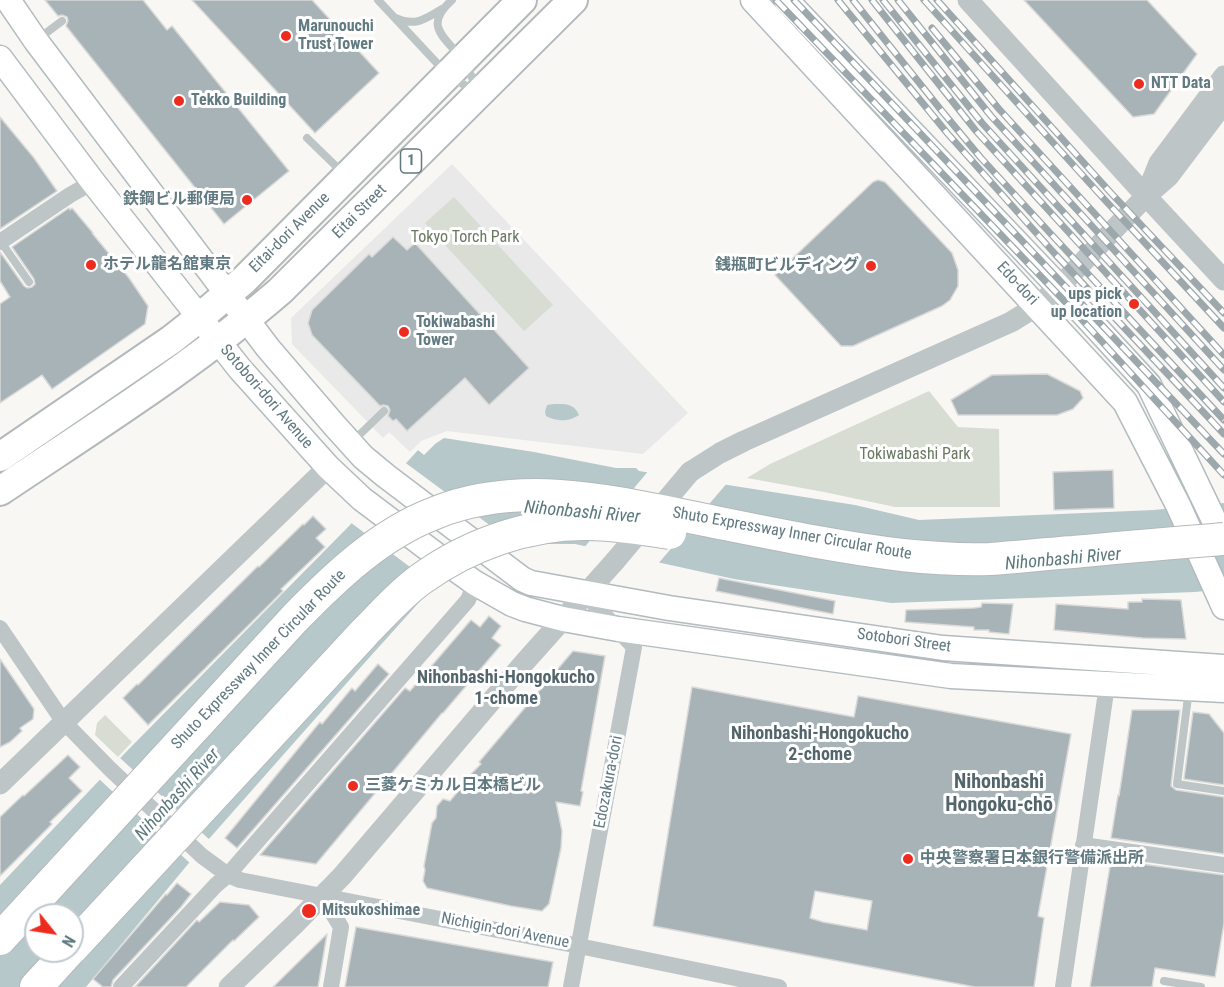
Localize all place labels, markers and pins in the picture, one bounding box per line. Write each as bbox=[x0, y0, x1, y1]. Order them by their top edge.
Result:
place label: Marunouchi Trust Tower bbox=[298, 17, 374, 55]
marker: Marunouchi Trust Tower bbox=[279, 29, 293, 43]
place label: NTT Data bbox=[1151, 74, 1211, 94]
marker: NTT Data bbox=[1132, 77, 1146, 91]
place label: Tekko Building bbox=[191, 91, 286, 111]
marker: Tekko Building bbox=[172, 94, 186, 108]
place label: 鉄鋼ビル郵便局 bbox=[123, 190, 235, 210]
marker: 鉄鋼ビル郵便局 bbox=[240, 193, 254, 207]
place label: ホテル龍名館東京 bbox=[103, 255, 231, 275]
place label: 銭瓶町ビルディング bbox=[715, 256, 859, 276]
marker: ホテル龍名館東京 bbox=[84, 258, 98, 272]
marker: 銭瓶町ビルディング bbox=[864, 259, 878, 273]
place label: ups pick up location bbox=[1051, 285, 1122, 323]
marker: ups pick up location bbox=[1127, 297, 1141, 311]
place label: Tokiwabashi Tower bbox=[416, 313, 495, 351]
marker: Tokiwabashi Tower bbox=[397, 325, 411, 339]
place label: 三菱ケミカル日本橋ビル bbox=[365, 776, 541, 796]
marker: 三菱ケミカル日本橋ビル bbox=[346, 779, 360, 793]
place label: 中央警察署日本銀行警備派出所 bbox=[920, 849, 1144, 869]
marker: 中央警察署日本銀行警備派出所 bbox=[901, 852, 915, 866]
place label: Mitsukoshimae bbox=[322, 901, 420, 921]
marker: Mitsukoshimae bbox=[300, 902, 318, 920]

